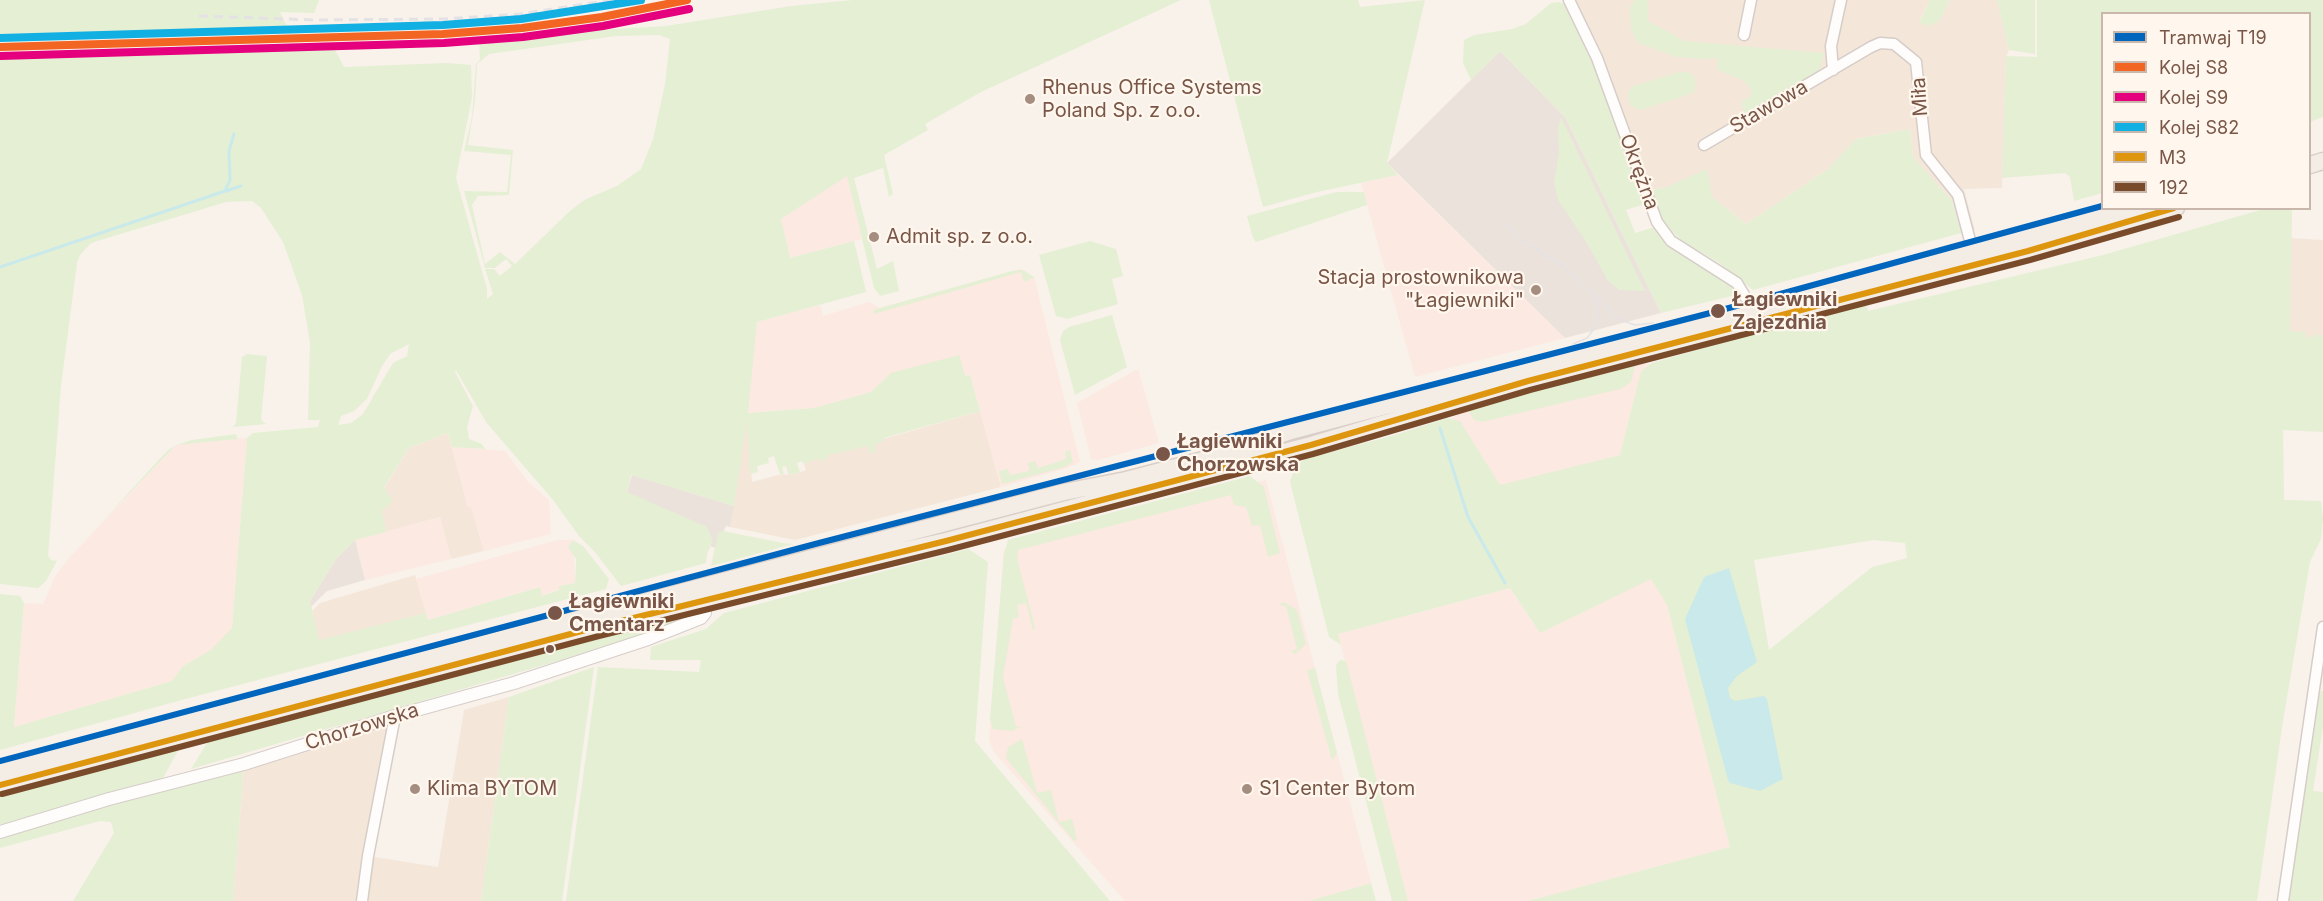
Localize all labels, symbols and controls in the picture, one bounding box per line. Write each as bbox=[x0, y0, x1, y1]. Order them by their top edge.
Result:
legend bbox=[2101, 12, 2311, 210]
text: Tramwaj T19 bbox=[2159, 27, 2267, 48]
text: Kolej S8 bbox=[2159, 57, 2228, 78]
street label: Stawowa bbox=[1726, 75, 1812, 139]
place label: Rhenus Office Systems Poland Sp. z o.o. bbox=[1042, 76, 1262, 123]
street label: Miła bbox=[1907, 77, 1933, 117]
text: Kolej S9 bbox=[2159, 87, 2228, 108]
marker: Rhenus Office Systems Poland Sp. z o.o. bbox=[1023, 92, 1037, 106]
text: Kolej S82 bbox=[2159, 117, 2239, 138]
street label: Okrężna bbox=[1614, 131, 1664, 213]
text: M3 bbox=[2159, 147, 2186, 168]
text: 192 bbox=[2159, 177, 2188, 198]
place label: Admit sp. z o.o. bbox=[886, 225, 1033, 249]
marker: Admit sp. z o.o. bbox=[867, 230, 881, 244]
place label: Stacja prostownikowa "Łagiewniki" bbox=[1317, 266, 1524, 313]
marker: Stacja prostownikowa "Łagiewniki" bbox=[1529, 283, 1543, 297]
place label: Łagiewniki Zajezdnia bbox=[1732, 288, 1837, 335]
marker: Łagiewniki Zajezdnia bbox=[1709, 302, 1727, 320]
place label: Łagiewniki Chorzowska bbox=[1177, 430, 1299, 477]
marker: Łagiewniki Chorzowska bbox=[1154, 445, 1172, 463]
place label: Łagiewniki Cmentarz bbox=[569, 590, 674, 637]
marker: Łagiewniki Cmentarz bbox=[546, 604, 564, 622]
unlabelled marker bbox=[544, 643, 556, 655]
street label: Chorzowska bbox=[302, 698, 422, 756]
place label: Klima BYTOM bbox=[427, 777, 557, 801]
place label: S1 Center Bytom bbox=[1259, 777, 1415, 801]
marker: Klima BYTOM bbox=[408, 782, 422, 796]
marker: S1 Center Bytom bbox=[1240, 782, 1254, 796]

